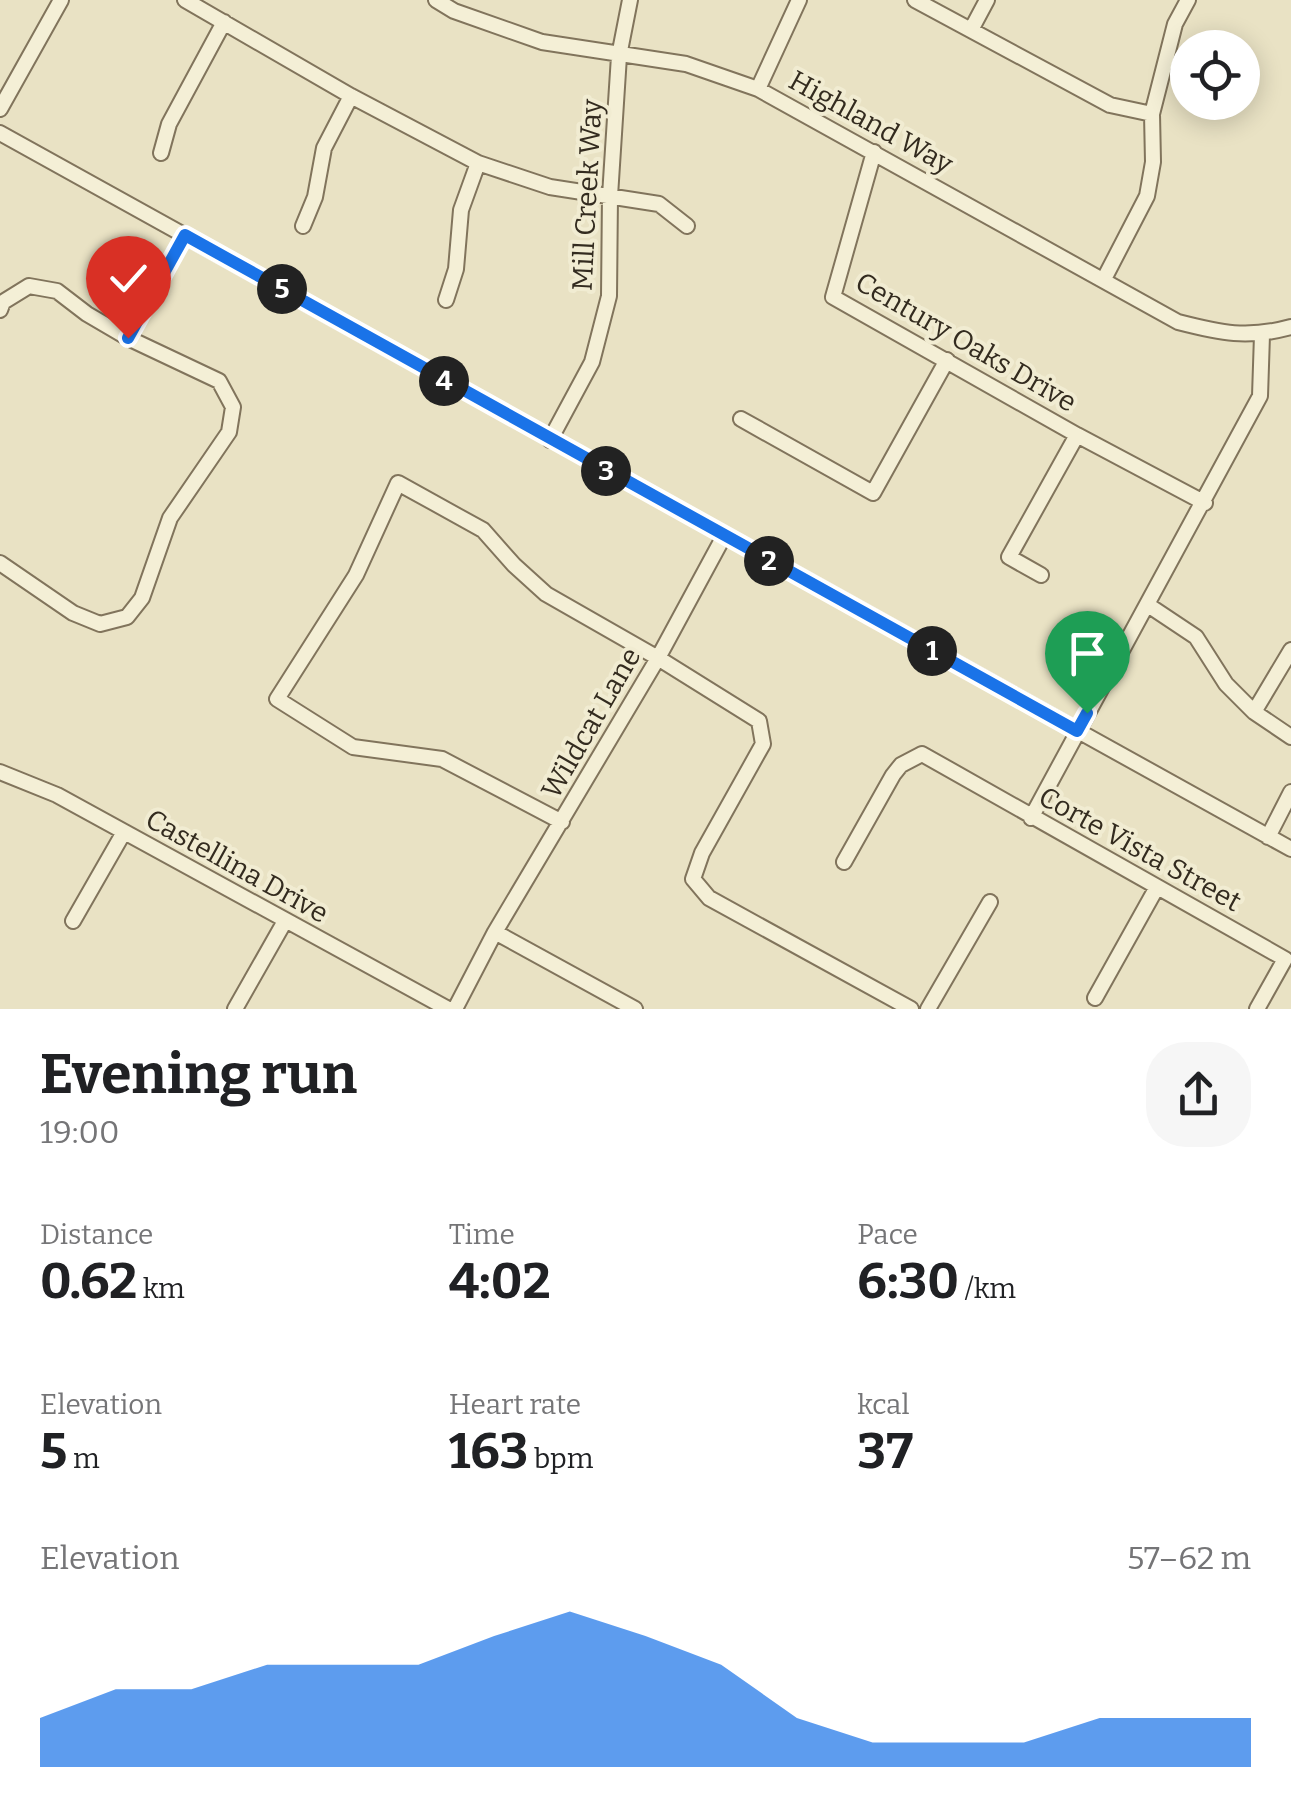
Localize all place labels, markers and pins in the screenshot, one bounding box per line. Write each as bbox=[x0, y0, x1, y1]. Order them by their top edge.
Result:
pin bbox=[86, 236, 171, 339]
pin: 5 bbox=[257, 264, 307, 314]
pin: 4 bbox=[419, 356, 469, 406]
pin: 3 bbox=[581, 446, 631, 496]
pin: 2 bbox=[744, 536, 794, 586]
pin bbox=[1045, 611, 1130, 714]
pin: 1 bbox=[907, 626, 957, 676]

